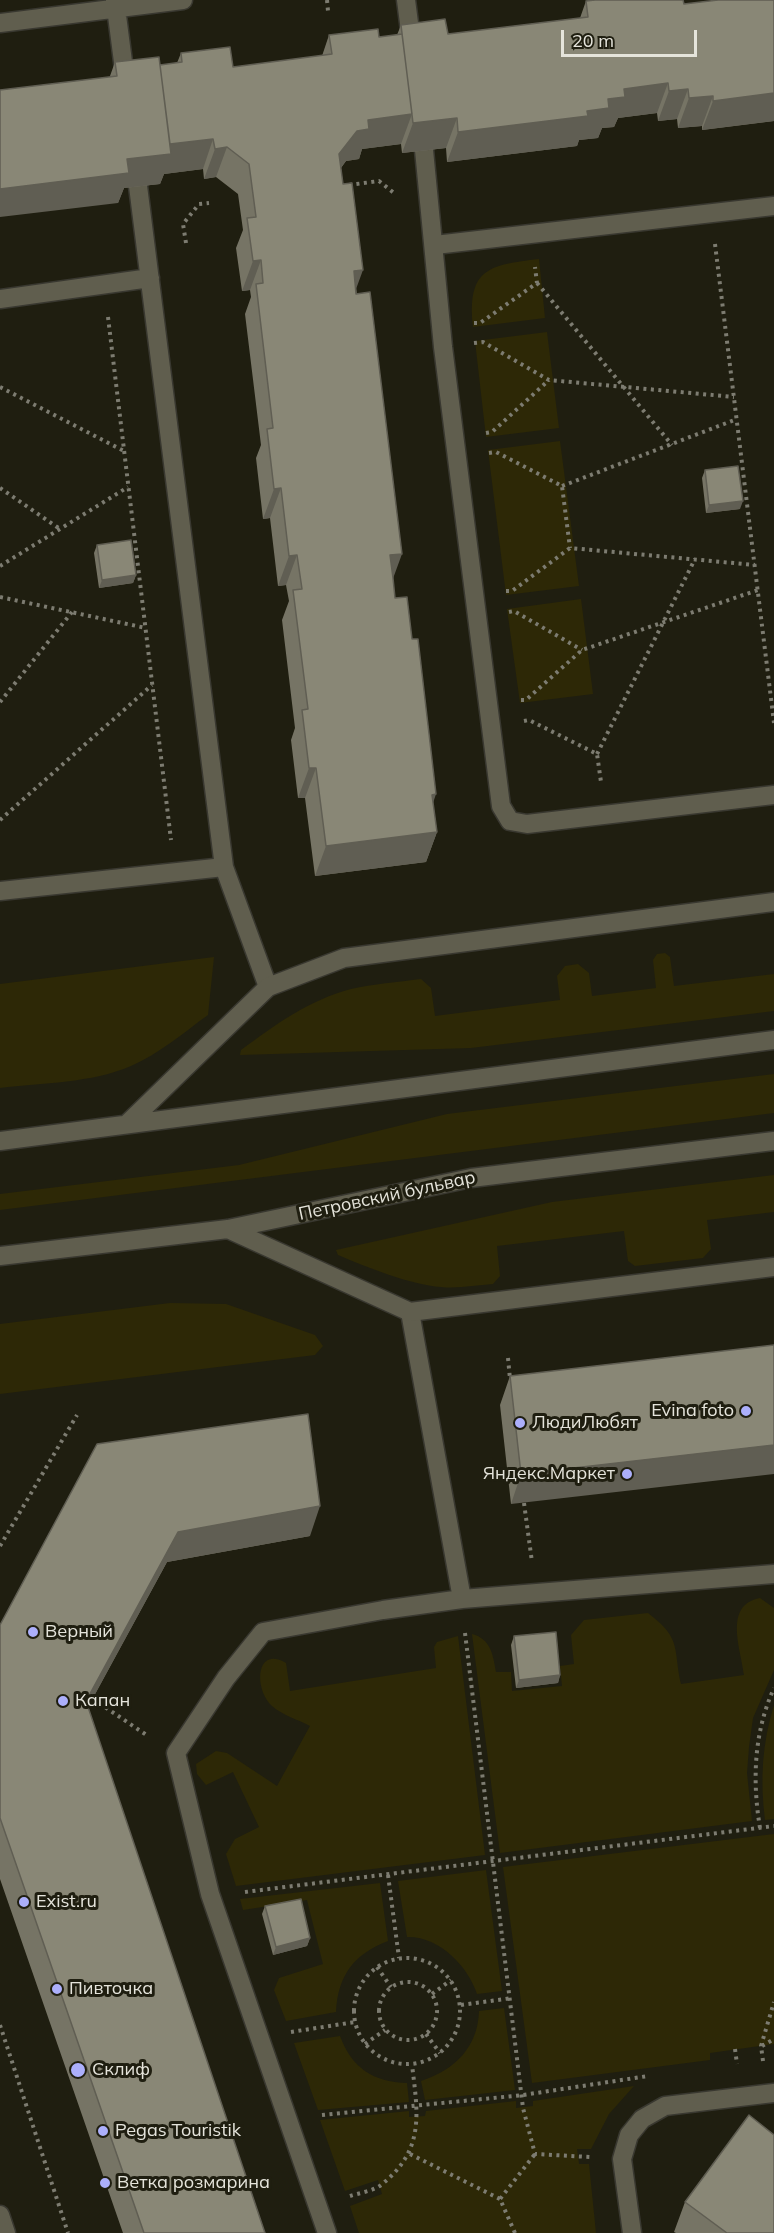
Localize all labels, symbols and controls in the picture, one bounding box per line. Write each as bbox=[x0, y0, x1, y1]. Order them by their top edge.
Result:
scale bar bbox=[564, 18, 700, 56]
text: 20 m bbox=[572, 29, 614, 52]
street label: Петровский бульвар bbox=[297, 1167, 477, 1225]
place label: Evina foto bbox=[651, 1400, 734, 1422]
marker: Evina foto bbox=[739, 1404, 753, 1418]
place label: ЛюдиЛюбят bbox=[532, 1412, 638, 1434]
marker: ЛюдиЛюбят bbox=[513, 1416, 527, 1430]
place label: Яндекс.Маркет bbox=[483, 1463, 615, 1485]
marker: Яндекс.Маркет bbox=[620, 1467, 634, 1481]
place label: Верный bbox=[45, 1621, 113, 1643]
marker: Верный bbox=[26, 1625, 40, 1639]
place label: Капан bbox=[75, 1690, 130, 1712]
marker: Капан bbox=[56, 1694, 70, 1708]
place label: Exist.ru bbox=[36, 1891, 97, 1913]
marker: Exist.ru bbox=[17, 1895, 31, 1909]
place label: Пивточка bbox=[69, 1978, 153, 2000]
marker: Пивточка bbox=[50, 1982, 64, 1996]
place label: Склиф bbox=[92, 2059, 150, 2081]
marker: Склиф bbox=[69, 2061, 87, 2079]
place label: Pegas Touristik bbox=[115, 2120, 241, 2142]
marker: Pegas Touristik bbox=[96, 2124, 110, 2138]
place label: Ветка розмарина bbox=[117, 2172, 270, 2194]
marker: Ветка розмарина bbox=[98, 2176, 112, 2190]

